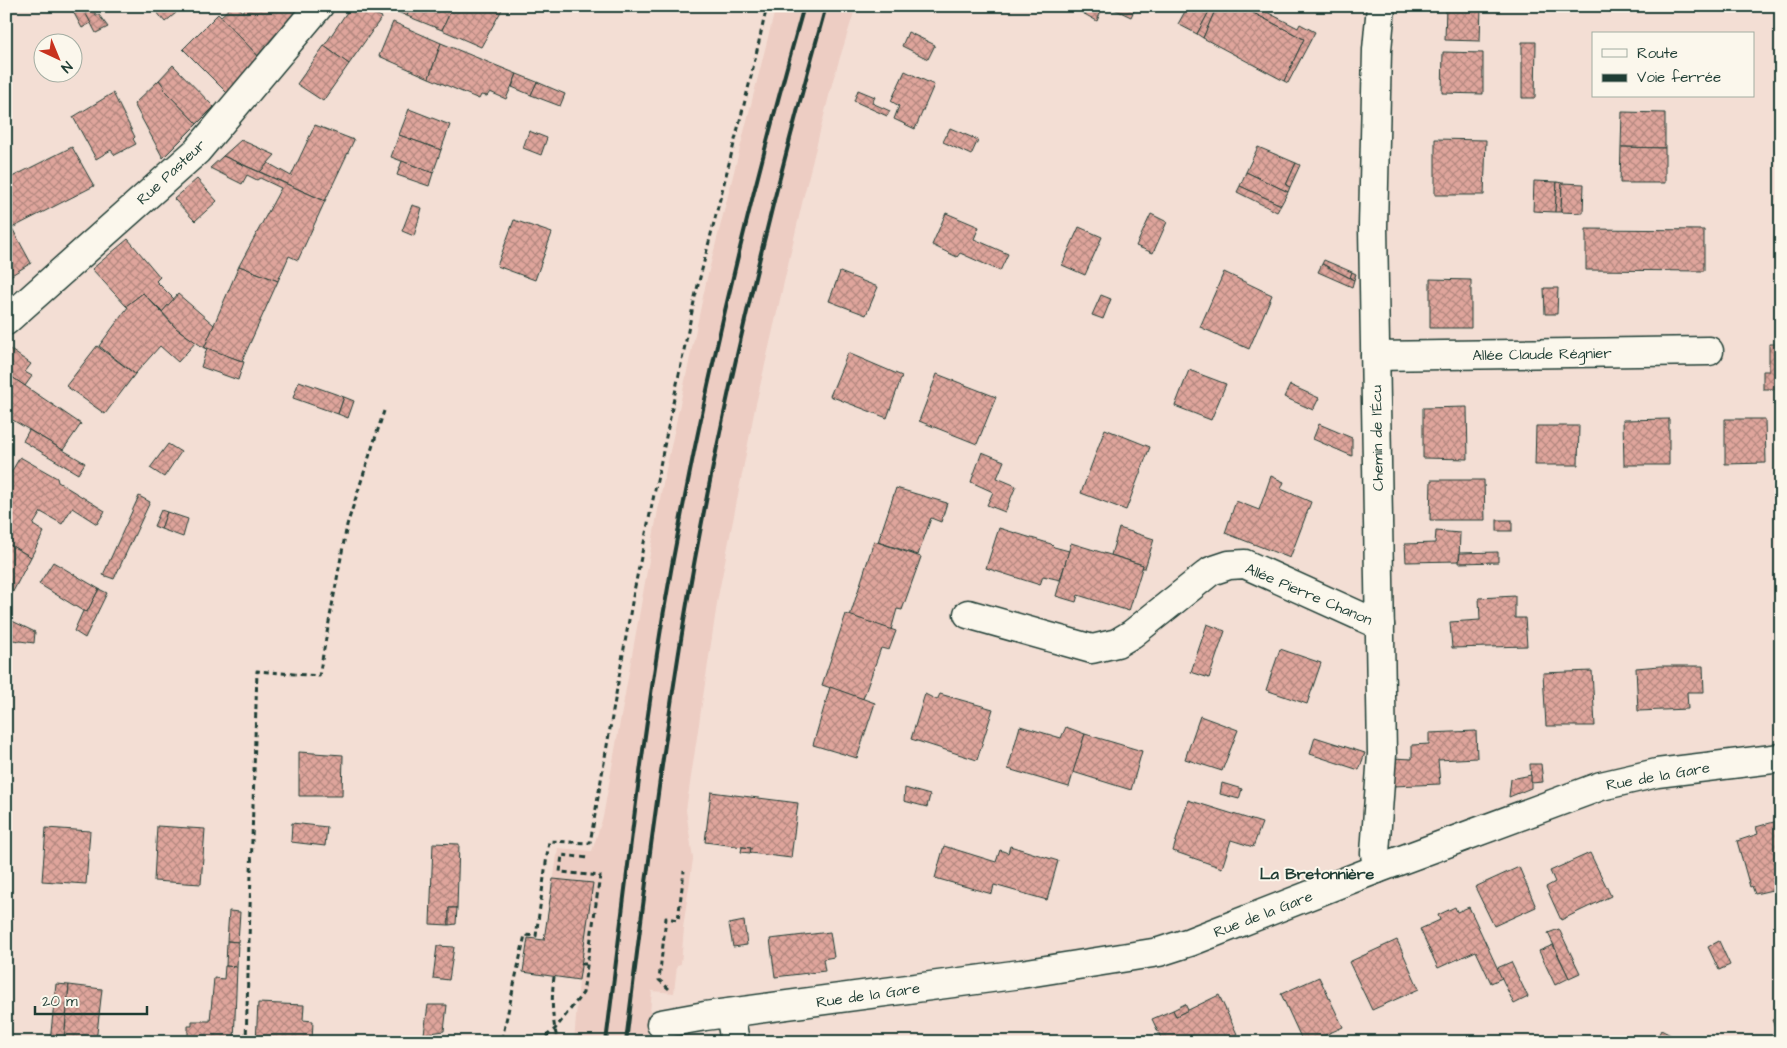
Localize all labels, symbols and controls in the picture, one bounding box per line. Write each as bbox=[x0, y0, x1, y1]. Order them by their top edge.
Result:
north arrow bbox=[32, 32, 82, 82]
legend bbox=[1592, 32, 1754, 98]
text: Route bbox=[1637, 43, 1678, 64]
text: N bbox=[56, 56, 76, 77]
text: Voie ferrée bbox=[1637, 67, 1721, 88]
street label: Rue Pasteur bbox=[132, 135, 210, 210]
street label: Allée Claude Régnier bbox=[1472, 343, 1612, 367]
street label: Chemin de l'Écu bbox=[1366, 384, 1389, 491]
street label: Allée Pierre Chanon bbox=[1242, 558, 1376, 631]
street label: Rue de la Gare bbox=[1605, 757, 1711, 796]
district label: La Bretonnière bbox=[1260, 863, 1375, 885]
street label: Rue de la Gare bbox=[1211, 886, 1316, 943]
street label: Rue de la Gare bbox=[815, 978, 921, 1013]
scale bar bbox=[35, 983, 148, 1015]
text: 20 m bbox=[42, 991, 78, 1012]

